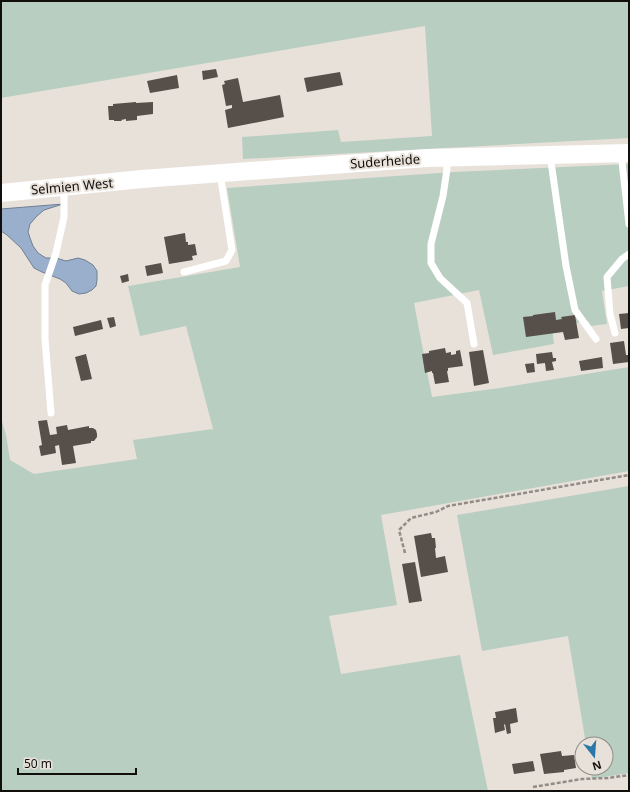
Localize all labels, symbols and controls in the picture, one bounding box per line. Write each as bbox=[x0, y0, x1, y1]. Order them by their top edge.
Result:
street label: Suderheide bbox=[349, 150, 421, 172]
street label: Selmien West bbox=[30, 173, 114, 199]
north arrow bbox=[574, 736, 614, 776]
scale bar bbox=[18, 750, 136, 776]
text: 50 m bbox=[24, 755, 52, 772]
text: N bbox=[591, 758, 604, 775]

